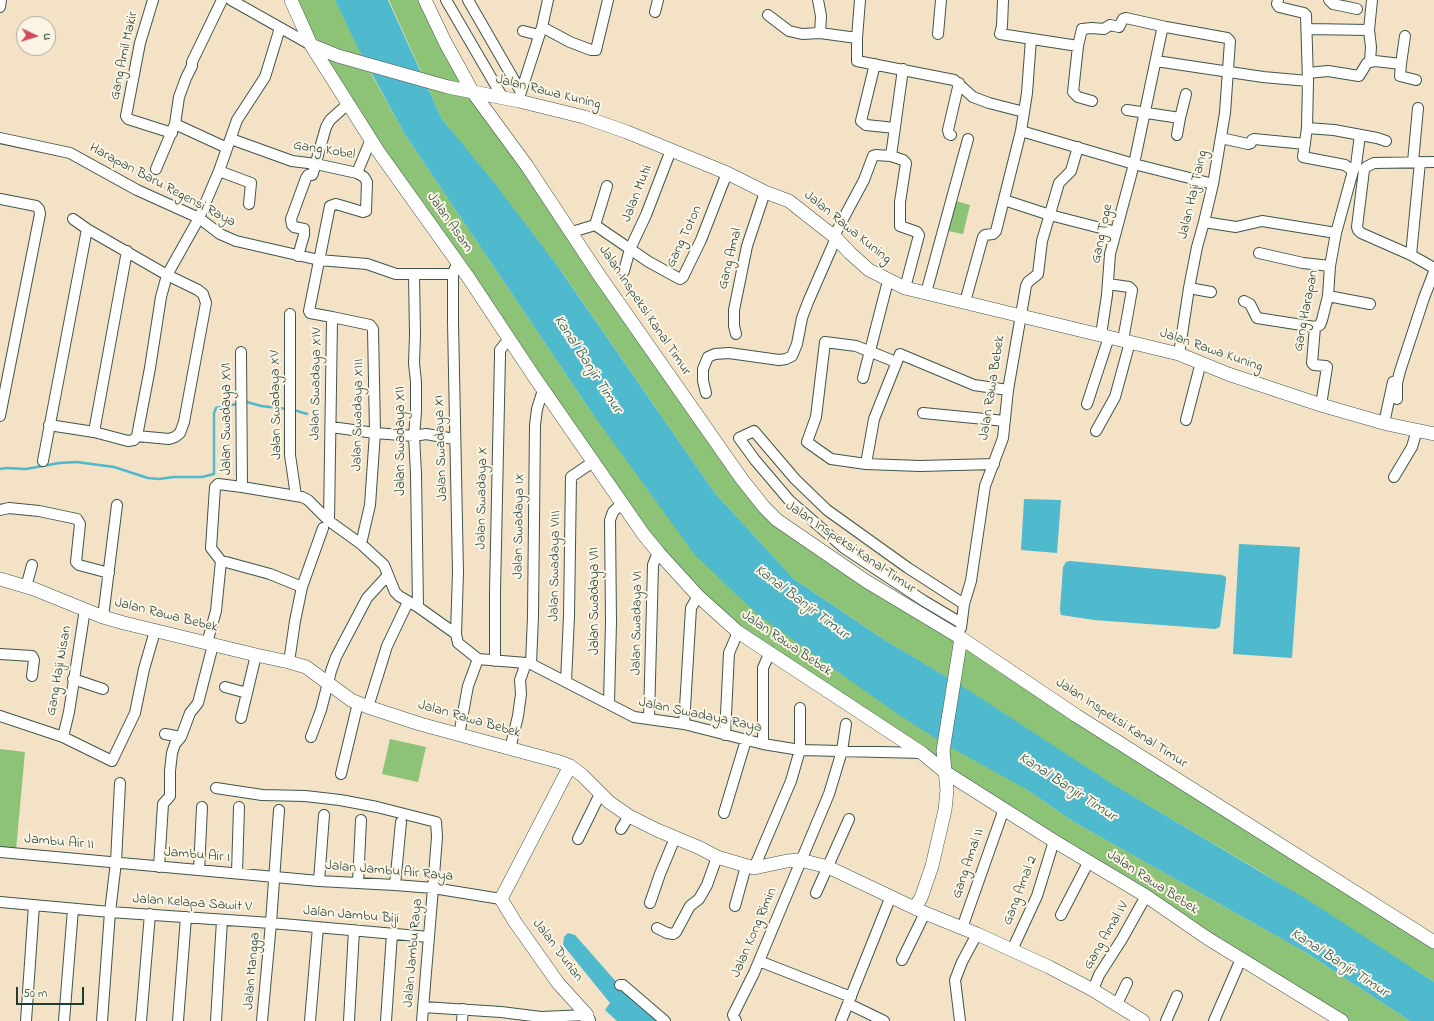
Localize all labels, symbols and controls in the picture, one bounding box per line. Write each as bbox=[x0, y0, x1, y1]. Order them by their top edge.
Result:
street label: Gang Amil Makir bbox=[107, 10, 143, 102]
north arrow bbox=[16, 16, 56, 56]
text: U bbox=[39, 33, 55, 41]
street label: Jalan Rawa Kuning bbox=[494, 72, 602, 114]
street label: Gang Kobel bbox=[292, 138, 356, 164]
street label: Harapan Baru Regensi Raya bbox=[86, 140, 238, 232]
street label: Jalan Haji Taing bbox=[1176, 149, 1212, 241]
street label: Jalan Muhi bbox=[619, 163, 657, 225]
street label: Jalan Rawa Kuning bbox=[800, 188, 894, 268]
street label: Jalan Asam bbox=[422, 190, 476, 256]
street label: Gang Toton bbox=[663, 203, 707, 271]
street label: Gang Toge bbox=[1089, 203, 1117, 265]
street label: Gang Amal bbox=[715, 227, 747, 291]
street label: Jalan Inspeksi Kanal Timur bbox=[594, 243, 694, 379]
street label: Gang Harapan bbox=[1291, 269, 1323, 353]
water label: Kanal Banjir Timur bbox=[549, 313, 625, 417]
street label: Jalan Rawa Kuning bbox=[1157, 326, 1265, 376]
street label: Jalan Swadaya XIV bbox=[308, 328, 326, 440]
street label: Jalan Rawa Bebek bbox=[976, 334, 1010, 442]
street label: Jalan Swadaya XV bbox=[268, 350, 286, 460]
street label: Jalan Swadaya XIII bbox=[350, 359, 368, 471]
street label: Jalan Swadaya XVI bbox=[220, 363, 236, 475]
street label: Jalan Swadaya XII bbox=[394, 386, 410, 496]
street label: Jalan Swadaya XI bbox=[432, 395, 452, 501]
street label: Jalan Swadaya X bbox=[474, 446, 492, 550]
street label: Jalan Swadaya IX bbox=[511, 473, 529, 579]
street label: Jalan Inspeksi Kanal Timur bbox=[782, 498, 918, 598]
street label: Jalan Swadaya VIII bbox=[547, 510, 565, 622]
street label: Jalan Swadaya VII bbox=[588, 547, 604, 655]
water label: Kanal Banjir Timur bbox=[750, 562, 852, 644]
street label: Jalan Swadaya VI bbox=[629, 571, 647, 675]
street label: Jalan Rawa Bebek bbox=[113, 595, 219, 637]
street label: Jalan Rawa Bebek bbox=[737, 607, 835, 681]
street label: Gang Haji Nisan bbox=[44, 625, 76, 717]
street label: Jalan Inspeksi Kanal Timur bbox=[1052, 675, 1190, 773]
street label: Jalan Swadaya Raya bbox=[637, 695, 763, 737]
street label: Jalan Rawa Bebek bbox=[416, 697, 522, 743]
water label: Kanal Banjir Timur bbox=[1015, 750, 1119, 826]
street label: Gang Amal II bbox=[949, 827, 989, 901]
street label: Jambu Air II bbox=[24, 832, 94, 854]
street label: Jambu Air I bbox=[163, 845, 231, 867]
street label: Jalan Rawa Bebek bbox=[1103, 847, 1201, 919]
street label: Gang Amal 2 bbox=[1000, 854, 1042, 928]
street label: Jalan Jambu Air Raya bbox=[324, 858, 454, 886]
street label: Jalan Kong Rimin bbox=[729, 886, 781, 980]
street label: Jalan Kelapa Sawit V bbox=[132, 891, 252, 917]
street label: Jalan Jambu Raya bbox=[401, 898, 427, 1008]
street label: Gang Amal IV bbox=[1081, 899, 1133, 973]
street label: Jalan Jambu Biji bbox=[302, 903, 400, 929]
street label: Jalan Durian bbox=[528, 916, 586, 986]
water label: Kanal Banjir Timur bbox=[1287, 926, 1391, 1002]
street label: Jalan Mangga bbox=[241, 932, 265, 1010]
scale bar bbox=[18, 979, 86, 1005]
text: 50 m bbox=[23, 985, 47, 1003]

